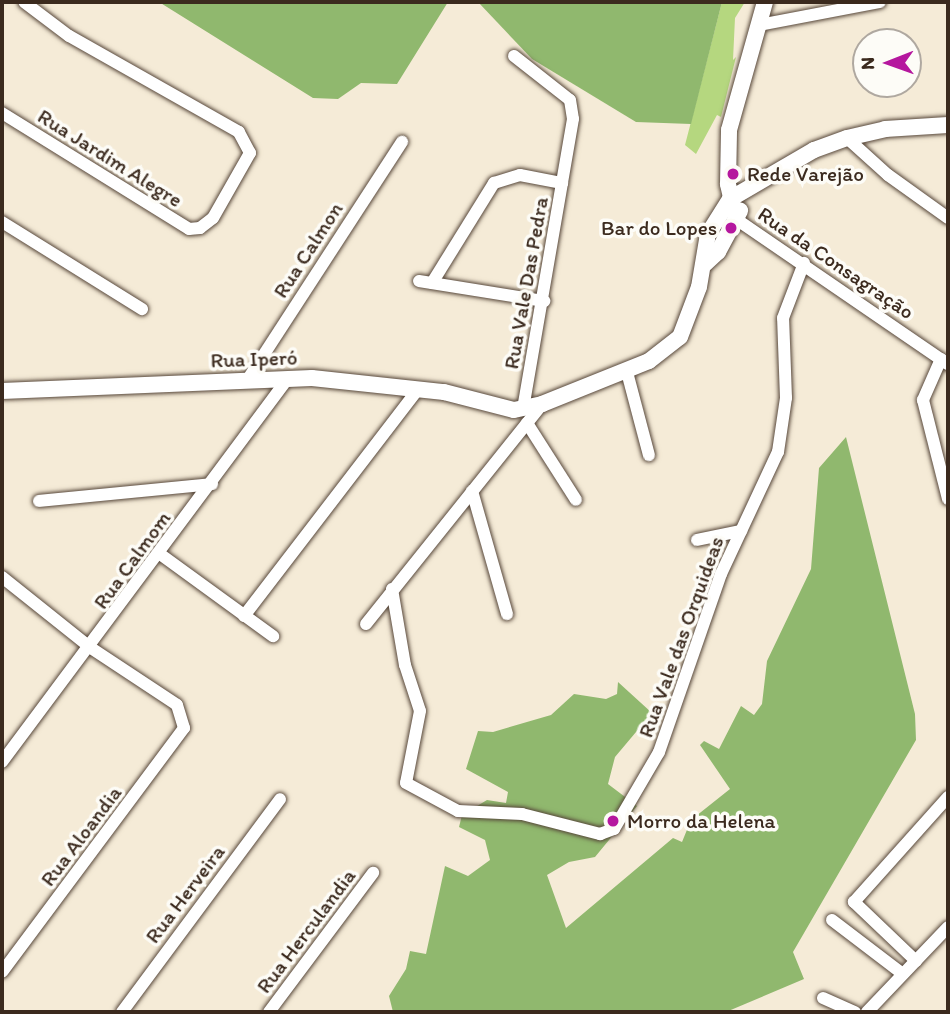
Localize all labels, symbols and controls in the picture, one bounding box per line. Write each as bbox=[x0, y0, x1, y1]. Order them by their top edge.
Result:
north arrow bbox=[852, 28, 922, 98]
text: N bbox=[856, 57, 879, 70]
street label: Rua Jardim Alegre bbox=[33, 103, 187, 213]
place label: Rede Varejão bbox=[747, 161, 863, 187]
marker: Rede Varejão bbox=[725, 166, 741, 182]
street label: Rua Vale Das Pedra bbox=[499, 196, 553, 370]
street label: Rua Calmon bbox=[268, 197, 348, 303]
street label: Rua da Consagração bbox=[753, 201, 919, 325]
place label: Bar do Lopes bbox=[601, 215, 717, 241]
marker: Bar do Lopes bbox=[723, 220, 739, 236]
street label: Rua Iperó bbox=[210, 345, 298, 373]
street label: Rua Calmom bbox=[88, 506, 176, 614]
street label: Rua Vale das Orquideas bbox=[633, 533, 729, 741]
street label: Rua Aloandia bbox=[35, 781, 127, 891]
place label: Morro da Helena bbox=[627, 808, 776, 834]
marker: Morro da Helena bbox=[605, 813, 621, 829]
street label: Rua Herveira bbox=[140, 840, 230, 948]
street label: Rua Herculandia bbox=[251, 864, 361, 998]

